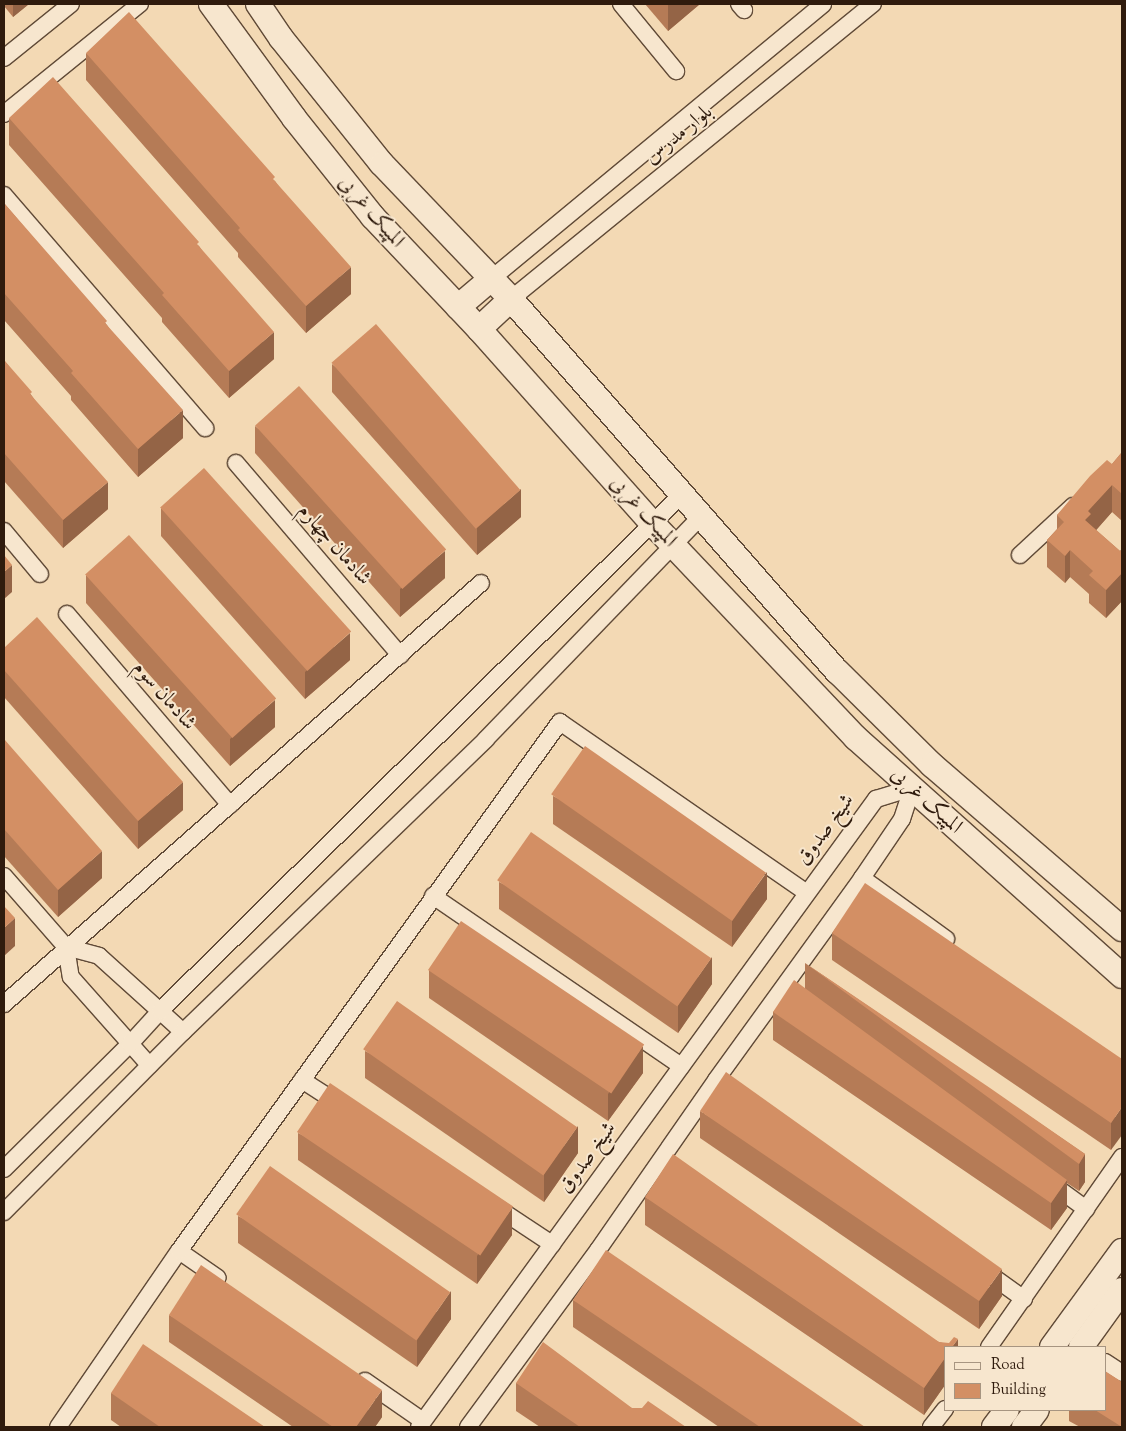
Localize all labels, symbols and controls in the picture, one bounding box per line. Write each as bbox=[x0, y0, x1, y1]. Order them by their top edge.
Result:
street label: بلوار مدرس bbox=[640, 100, 718, 170]
street label: المپیک غربی bbox=[333, 171, 409, 253]
street label: المپیک غربی bbox=[604, 471, 682, 553]
street label: شادمان چهارم bbox=[292, 499, 376, 591]
street label: شادمان سوم bbox=[127, 656, 201, 736]
street label: المپیک غربی bbox=[885, 762, 967, 840]
street label: شیخ صدوق bbox=[792, 789, 860, 871]
street label: شیخ صدوق bbox=[554, 1117, 622, 1199]
legend bbox=[944, 1346, 1106, 1411]
text: Road bbox=[991, 1355, 1025, 1376]
text: Building bbox=[991, 1380, 1046, 1401]

